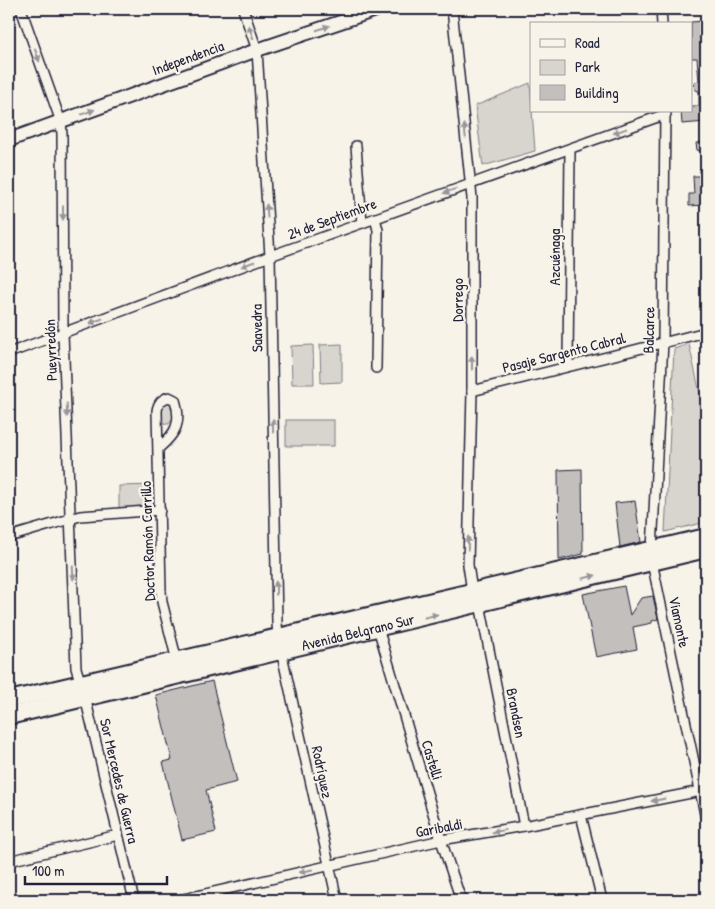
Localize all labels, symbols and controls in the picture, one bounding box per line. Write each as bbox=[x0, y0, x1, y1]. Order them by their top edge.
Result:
legend bbox=[530, 22, 692, 112]
one-way arrow bbox=[247, 24, 255, 39]
one-way arrow bbox=[316, 24, 331, 32]
text: Road bbox=[575, 32, 600, 53]
street label: Independencia bbox=[149, 35, 227, 80]
one-way arrow bbox=[34, 47, 41, 62]
text: Park bbox=[575, 56, 600, 77]
text: Building bbox=[575, 82, 619, 103]
one-way arrow bbox=[80, 108, 95, 115]
one-way arrow bbox=[461, 122, 469, 138]
one-way arrow bbox=[612, 127, 627, 135]
one-way arrow bbox=[442, 187, 457, 195]
street label: 24 de Septiembre bbox=[284, 193, 379, 244]
one-way arrow bbox=[262, 203, 270, 219]
one-way arrow bbox=[59, 205, 67, 221]
street label: Azcuénaga bbox=[544, 229, 565, 285]
one-way arrow bbox=[240, 260, 255, 268]
street label: Dorrego bbox=[447, 278, 468, 322]
street label: Saavedra bbox=[246, 304, 267, 352]
street label: Balcarce bbox=[638, 306, 659, 354]
one-way arrow bbox=[88, 317, 103, 325]
street label: Pueyrredón bbox=[39, 319, 62, 381]
street label: Pasaje Sargento Cabral bbox=[500, 327, 628, 378]
one-way arrow bbox=[468, 354, 476, 370]
one-way arrow bbox=[63, 403, 71, 419]
one-way arrow bbox=[269, 418, 277, 434]
street label: Doctor Ramón Carrillo bbox=[135, 481, 160, 601]
one-way arrow bbox=[464, 534, 472, 550]
one-way arrow bbox=[69, 565, 77, 581]
one-way arrow bbox=[581, 573, 596, 581]
one-way arrow bbox=[272, 580, 280, 596]
street label: Viamonte bbox=[664, 594, 695, 649]
street label: Avenida Belgrano Sur bbox=[299, 608, 417, 656]
one-way arrow bbox=[423, 611, 439, 619]
street label: Brandsen bbox=[501, 686, 532, 740]
street label: Sor Mercedes de Guerra bbox=[95, 716, 144, 845]
street label: Castelli bbox=[416, 737, 448, 782]
street label: Rodríguez bbox=[307, 744, 338, 801]
one-way arrow bbox=[650, 796, 666, 804]
street label: Garibaldi bbox=[414, 813, 464, 842]
one-way arrow bbox=[491, 827, 507, 835]
scale bar bbox=[25, 854, 168, 886]
text: 100 m bbox=[32, 860, 65, 881]
one-way arrow bbox=[298, 867, 313, 875]

